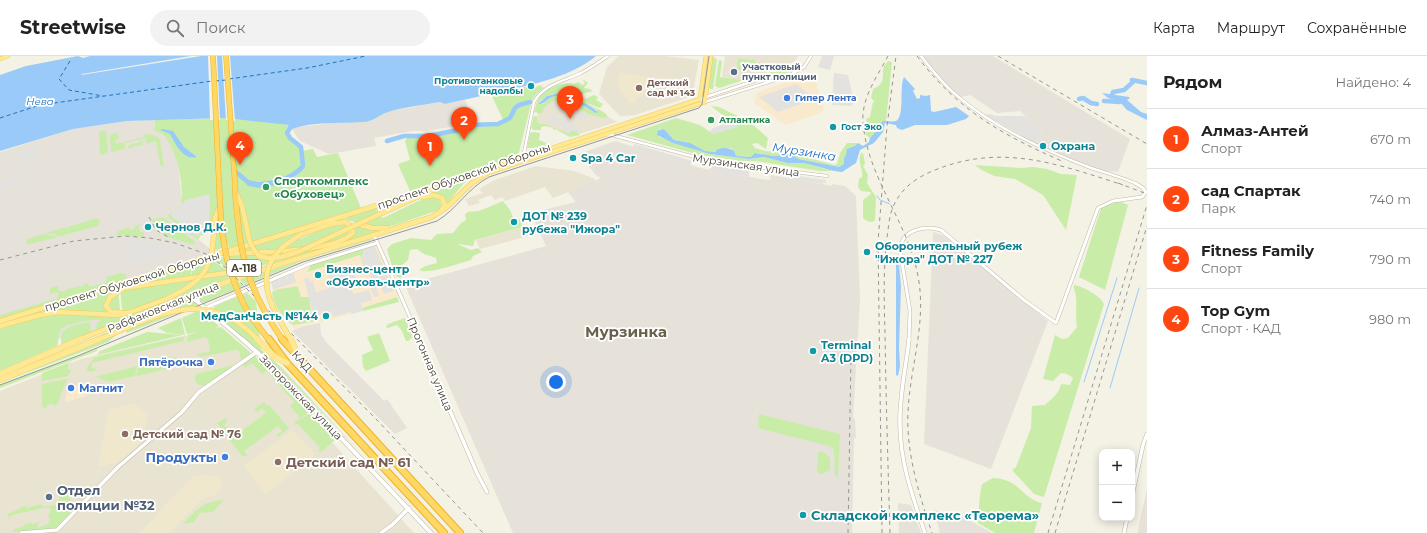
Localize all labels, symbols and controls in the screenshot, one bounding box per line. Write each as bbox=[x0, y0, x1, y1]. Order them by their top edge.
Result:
search box bbox=[150, 10, 430, 46]
text: Streetwise bbox=[20, 16, 126, 39]
icon: search bbox=[164, 17, 186, 39]
text: Поиск bbox=[196, 18, 245, 37]
text: Карта bbox=[1153, 19, 1195, 37]
text: Маршрут bbox=[1217, 19, 1285, 37]
text: Сохранённые bbox=[1307, 19, 1407, 37]
place label: Участковый пункт полиции bbox=[742, 61, 817, 82]
marker: Участковый пункт полиции bbox=[729, 67, 739, 77]
text: Рядом bbox=[1163, 72, 1222, 92]
text: Найдено: 4 bbox=[1336, 74, 1411, 90]
place label: Противотанковые надолбы bbox=[434, 75, 523, 96]
place label: Детский сад № 143 bbox=[647, 77, 695, 98]
marker: Противотанковые надолбы bbox=[526, 81, 536, 91]
marker: Детский сад № 143 bbox=[634, 83, 644, 93]
pin: 3 bbox=[557, 86, 583, 119]
place label: Гипер Лента bbox=[795, 92, 856, 103]
marker: Гипер Лента bbox=[782, 93, 792, 103]
water label: Нева bbox=[26, 95, 54, 108]
pin: 2 bbox=[451, 107, 477, 140]
place label: Атлантика bbox=[719, 114, 770, 125]
marker: Атлантика bbox=[706, 115, 716, 125]
place label: Гост Эко bbox=[841, 121, 882, 132]
text: Алмаз-Антей bbox=[1201, 121, 1309, 140]
marker: Гост Эко bbox=[828, 122, 838, 132]
text: 1 bbox=[1173, 131, 1179, 147]
text: 670 m bbox=[1370, 131, 1411, 147]
pin: 4 bbox=[227, 132, 253, 165]
pin: 1 bbox=[417, 133, 443, 166]
water label: Мурзинка bbox=[771, 139, 837, 164]
place label: Охрана bbox=[1051, 139, 1095, 153]
street label: проспект Обуховской Обороны bbox=[375, 140, 553, 212]
text: Спорт bbox=[1201, 140, 1242, 156]
marker: Охрана bbox=[1038, 141, 1048, 151]
place label: Spa 4 Car bbox=[581, 151, 636, 165]
street label: Мурзинская улица bbox=[692, 151, 800, 179]
marker: Spa 4 Car bbox=[568, 153, 578, 163]
place label: Спорткомплекс «Обуховец» bbox=[274, 174, 369, 201]
text: сад Спартак bbox=[1201, 181, 1301, 200]
marker: Спорткомплекс «Обуховец» bbox=[261, 182, 271, 192]
text: 2 bbox=[1172, 191, 1180, 207]
text: 740 m bbox=[1370, 191, 1411, 207]
text: Парк bbox=[1201, 200, 1236, 216]
place label: ДОТ № 239 рубежа "Ижора" bbox=[522, 209, 620, 236]
marker: ДОТ № 239 рубежа "Ижора" bbox=[509, 217, 519, 227]
place label: Чернов Д.К. bbox=[156, 220, 227, 234]
marker: Чернов Д.К. bbox=[143, 222, 153, 232]
place label: Оборонительный рубеж "Ижора" ДОТ № 227 bbox=[875, 239, 1022, 266]
text: Fitness Family bbox=[1201, 241, 1314, 260]
marker: Оборонительный рубеж "Ижора" ДОТ № 227 bbox=[862, 247, 872, 257]
street label: проспект Обуховской Обороны bbox=[43, 248, 221, 314]
text: 3 bbox=[1172, 251, 1180, 267]
text: 790 m bbox=[1370, 251, 1411, 267]
road number: А-118 bbox=[227, 260, 261, 276]
text: Спорт bbox=[1201, 260, 1242, 276]
place label: Бизнес-центр «Обуховъ-центр» bbox=[326, 262, 430, 289]
marker: Бизнес-центр «Обуховъ-центр» bbox=[313, 270, 323, 280]
street label: Рабфаковская улица bbox=[105, 278, 221, 336]
text: Top Gym bbox=[1201, 301, 1270, 320]
place label: МедСанЧасть №144 bbox=[201, 309, 318, 323]
marker: МедСанЧасть №144 bbox=[321, 311, 331, 321]
text: 4 bbox=[1172, 311, 1180, 327]
text: 980 m bbox=[1369, 311, 1411, 327]
street label: Прогонная улица bbox=[404, 315, 456, 413]
text: Спорт · КАД bbox=[1201, 320, 1281, 336]
district label: Мурзинка bbox=[585, 322, 667, 341]
place label: Terminal A3 (DPD) bbox=[820, 338, 873, 365]
marker: Terminal A3 (DPD) bbox=[808, 346, 818, 356]
street label: КАД bbox=[289, 347, 316, 375]
street label: Запорожская улица bbox=[256, 351, 346, 443]
place label: Пятёрочка bbox=[139, 355, 203, 369]
marker: Пятёрочка bbox=[206, 357, 216, 367]
your location bbox=[546, 372, 566, 392]
place label: Магнит bbox=[79, 381, 123, 395]
marker: Магнит bbox=[66, 383, 76, 393]
place label: Детский сад № 76 bbox=[133, 427, 241, 441]
marker: Детский сад № 76 bbox=[120, 429, 130, 439]
place label: Продукты bbox=[146, 449, 217, 465]
map controls bbox=[1099, 449, 1135, 521]
button: + bbox=[1099, 449, 1135, 485]
marker: Продукты bbox=[220, 452, 230, 462]
place label: Детский сад № 61 bbox=[286, 454, 411, 470]
marker: Детский сад № 61 bbox=[273, 457, 283, 467]
place label: Отдел полиции №32 bbox=[57, 482, 155, 513]
button: − bbox=[1099, 485, 1135, 521]
marker: Отдел полиции №32 bbox=[44, 492, 54, 502]
place label: Складской комплекс «Теорема» bbox=[811, 507, 1039, 523]
marker: Складской комплекс «Теорема» bbox=[798, 510, 808, 520]

